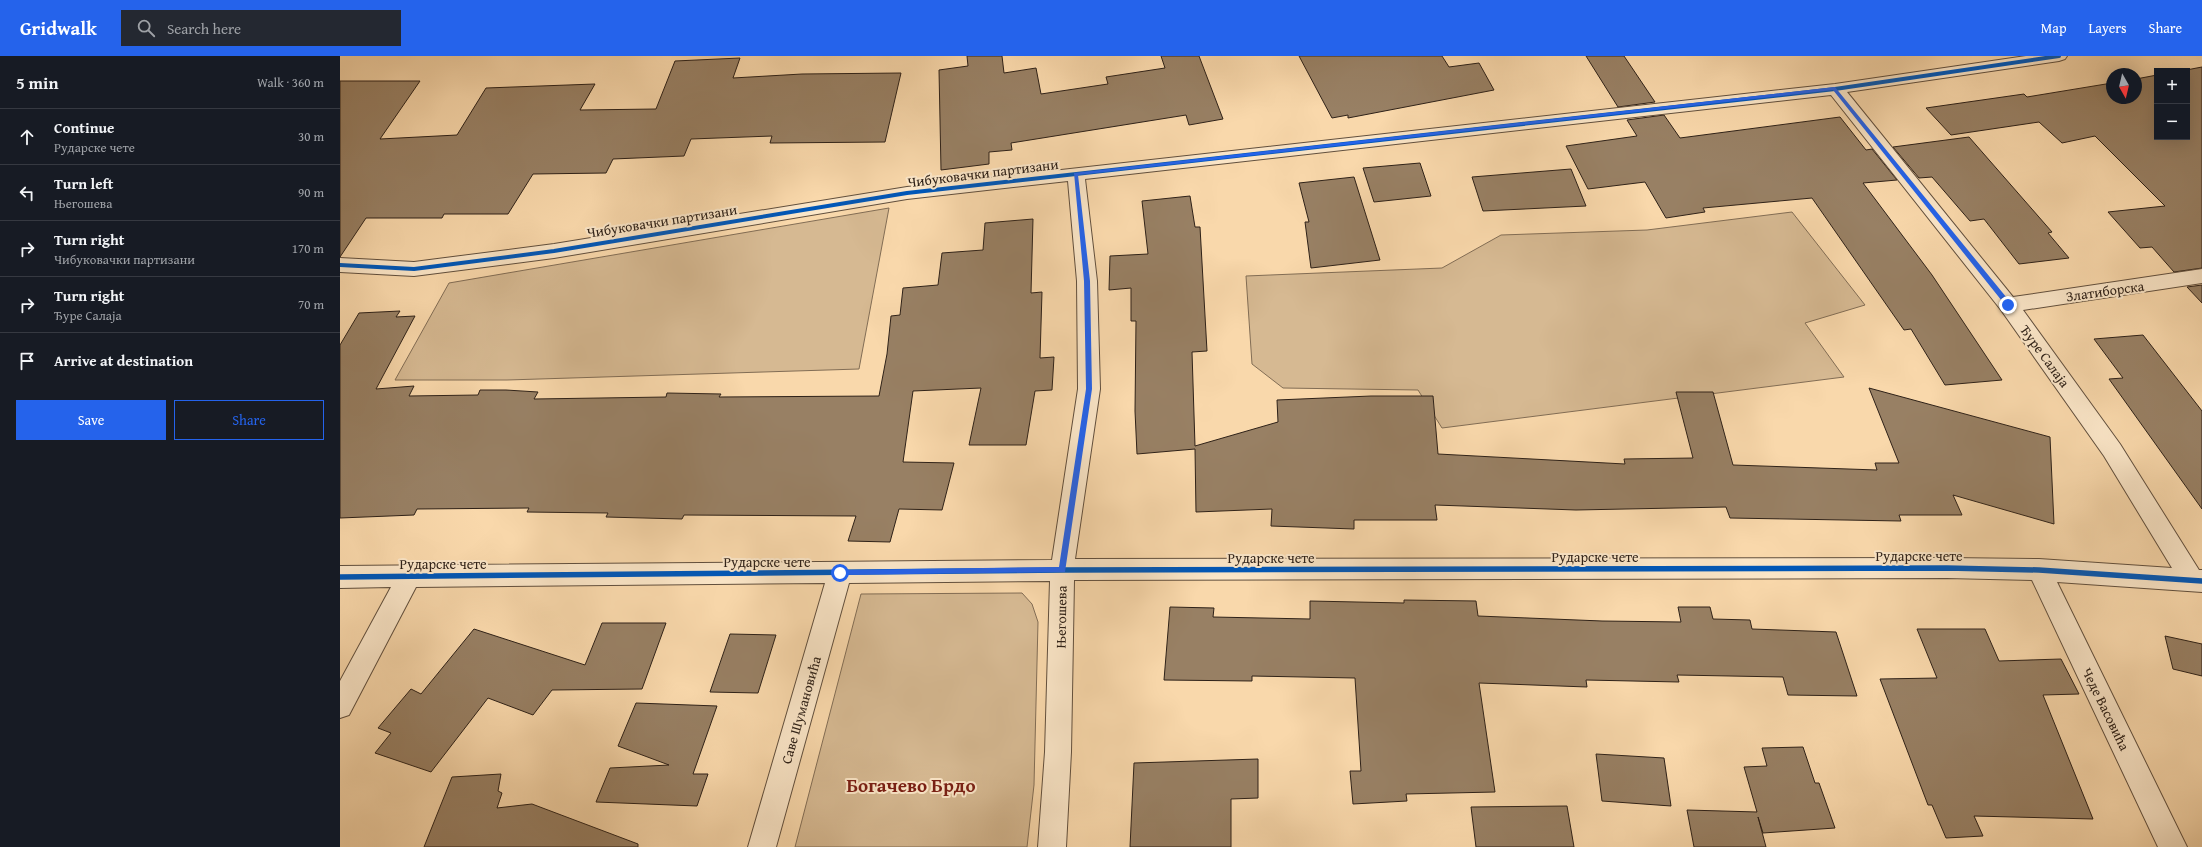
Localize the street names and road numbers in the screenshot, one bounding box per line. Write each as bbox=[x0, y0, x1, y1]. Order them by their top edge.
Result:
street label: Чибуковачки партизани bbox=[906, 154, 1060, 192]
street label: Чибуковачки партизани bbox=[585, 199, 739, 243]
street label: Златиборска bbox=[2065, 276, 2146, 306]
street label: Ђуре Салаја bbox=[2015, 321, 2075, 392]
street label: Рударске чете bbox=[1875, 546, 1963, 566]
street label: Рударске чете bbox=[1551, 547, 1639, 567]
street label: Рударске чете bbox=[1227, 548, 1315, 568]
street label: Рударске чете bbox=[723, 552, 811, 572]
street label: Рударске чете bbox=[399, 554, 487, 574]
street label: Његошева bbox=[1050, 585, 1072, 649]
street label: Саве Шумановића bbox=[776, 653, 826, 766]
street label: Чеде Васовића bbox=[2077, 664, 2135, 754]

